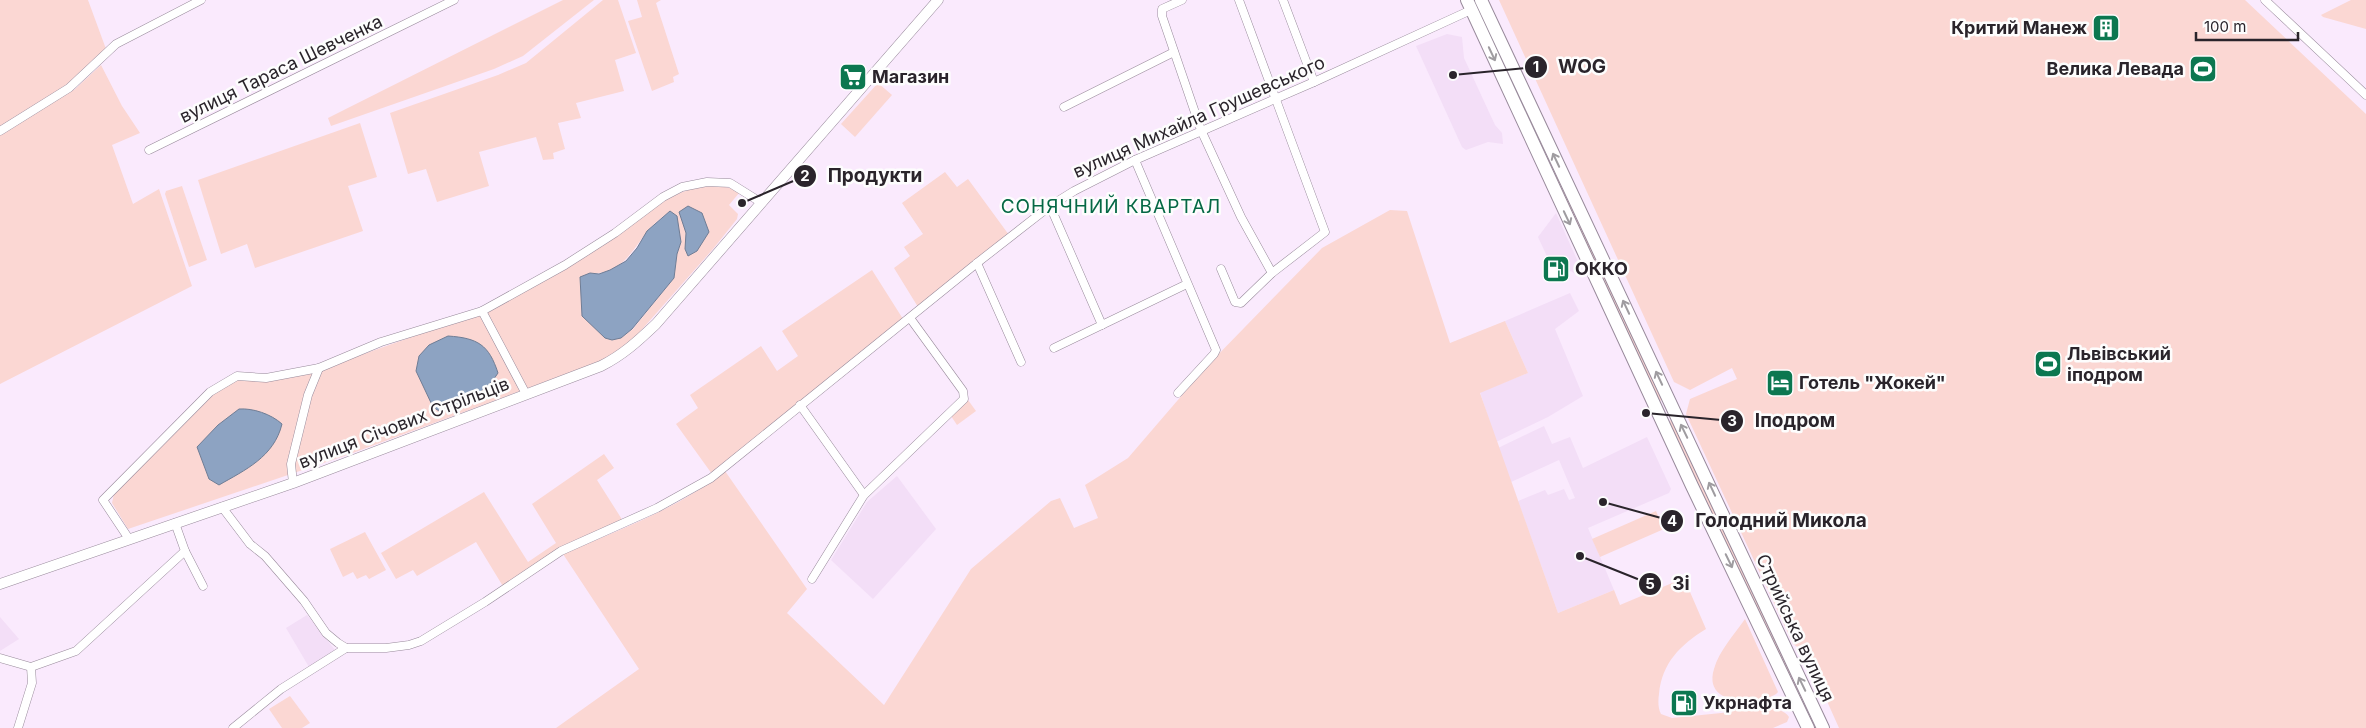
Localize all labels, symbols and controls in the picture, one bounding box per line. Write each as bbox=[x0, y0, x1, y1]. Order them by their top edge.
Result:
street label: вулиця Тараса Шевченка bbox=[176, 10, 386, 127]
scale bar bbox=[2196, 10, 2298, 42]
building icon: Критий Манеж bbox=[2091, 13, 2121, 43]
place label: Критий Манеж bbox=[1951, 17, 2087, 38]
text: 100 m bbox=[2204, 17, 2246, 36]
one-way arrow bbox=[1487, 46, 1497, 61]
callout: WOG bbox=[1523, 50, 1617, 84]
street label: вулиця Михайла Грушевського bbox=[1069, 51, 1328, 182]
sports icon: Велика Левада bbox=[2188, 54, 2218, 84]
text: WOG bbox=[1558, 55, 1606, 78]
text: 1 bbox=[1533, 57, 1539, 76]
place label: Велика Левада bbox=[2047, 58, 2184, 79]
supermarket icon: Магазин bbox=[838, 62, 868, 92]
place label: Магазин bbox=[872, 66, 949, 87]
one-way arrow bbox=[1551, 153, 1561, 168]
callout: Продукти bbox=[793, 159, 933, 193]
text: Продукти bbox=[828, 164, 922, 187]
text: 2 bbox=[800, 166, 810, 185]
district label: СОНЯЧНИЙ КВАРТАЛ bbox=[1001, 194, 1221, 218]
one-way arrow bbox=[1562, 210, 1572, 225]
fuel station icon: ОККО bbox=[1541, 254, 1571, 284]
place label: ОККО bbox=[1575, 258, 1628, 279]
one-way arrow bbox=[1620, 300, 1630, 315]
place label: Львівський іподром bbox=[2067, 343, 2171, 385]
sports icon: Львівський іподром bbox=[2033, 349, 2063, 379]
hotel icon: Готель "Жокей" bbox=[1765, 368, 1795, 398]
one-way arrow bbox=[1654, 371, 1663, 386]
place label: Готель "Жокей" bbox=[1799, 372, 1946, 393]
street label: вулиця Січових Стрільців bbox=[296, 373, 512, 472]
callout: Іподром bbox=[1720, 404, 1845, 438]
text: Іподром bbox=[1755, 409, 1835, 432]
text: 3 bbox=[1727, 411, 1737, 430]
one-way arrow bbox=[1679, 423, 1689, 438]
one-way arrow bbox=[1706, 482, 1716, 497]
callout: Голодний Микола bbox=[1660, 504, 1876, 538]
text: Голодний Микола bbox=[1695, 509, 1867, 532]
text: 4 bbox=[1667, 511, 1677, 530]
street label: Стрийська вулиця bbox=[1752, 551, 1839, 705]
one-way arrow bbox=[1724, 553, 1734, 568]
callout: 3і bbox=[1637, 567, 1700, 601]
text: 3і bbox=[1672, 572, 1690, 595]
text: 5 bbox=[1645, 574, 1655, 593]
one-way arrow bbox=[1797, 677, 1806, 692]
fuel station icon: Укрнафта bbox=[1669, 688, 1699, 718]
place label: Укрнафта bbox=[1703, 692, 1792, 713]

